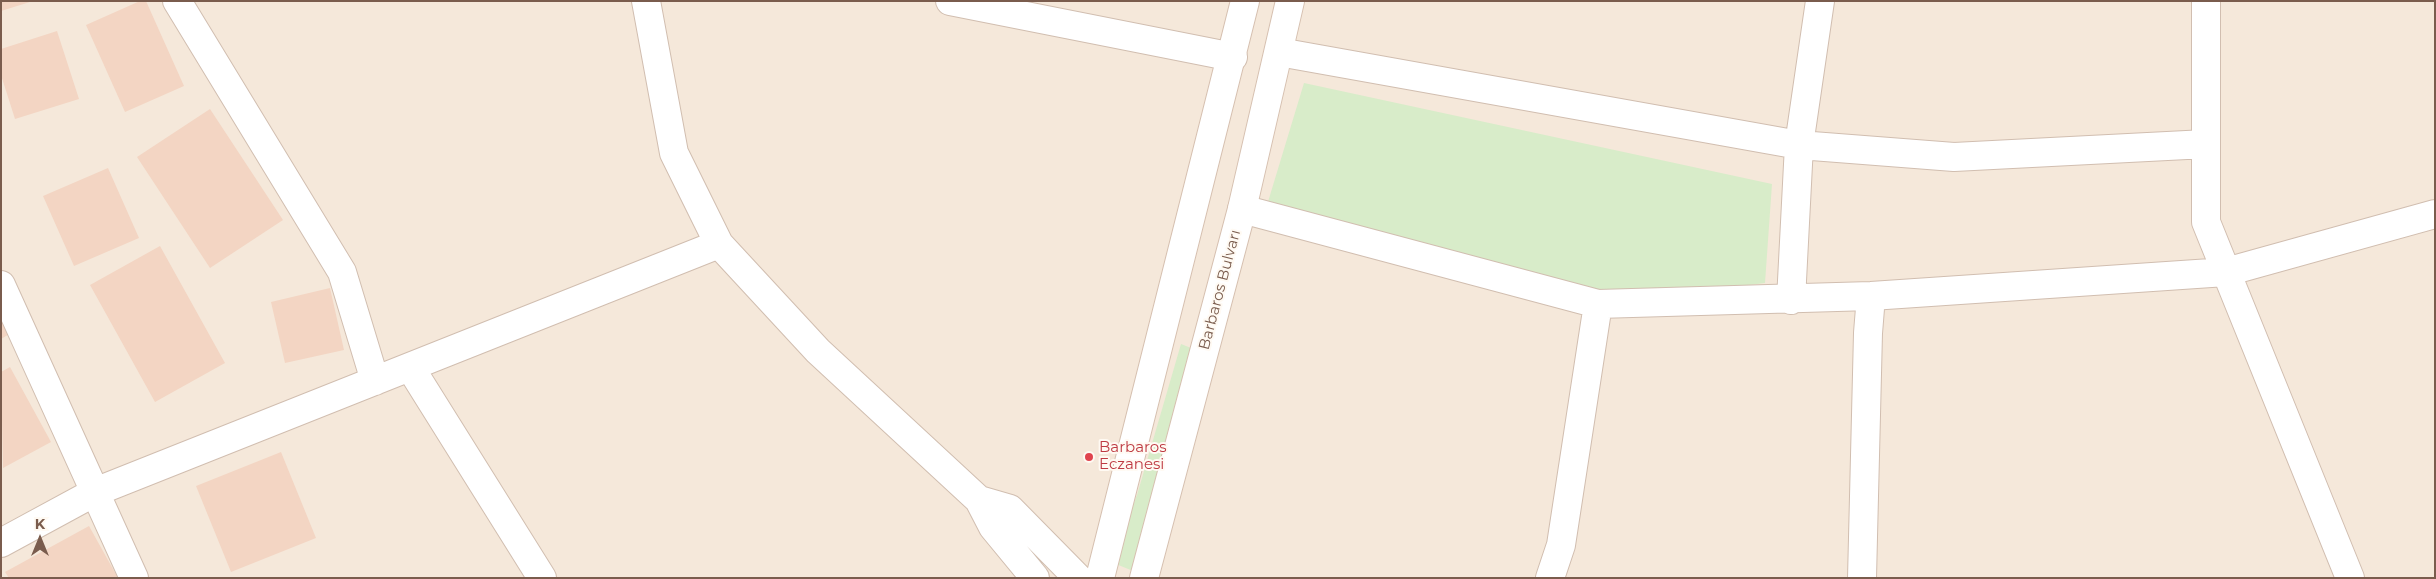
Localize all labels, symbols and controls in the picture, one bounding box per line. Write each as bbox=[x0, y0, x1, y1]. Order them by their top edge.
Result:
street label: Barbaros Bulvarı bbox=[1195, 228, 1245, 352]
place label: Barbaros Eczanesi bbox=[1099, 439, 1167, 474]
marker: Barbaros Eczanesi bbox=[1083, 451, 1095, 463]
north arrow bbox=[15, 514, 65, 564]
text: K bbox=[35, 515, 45, 533]

